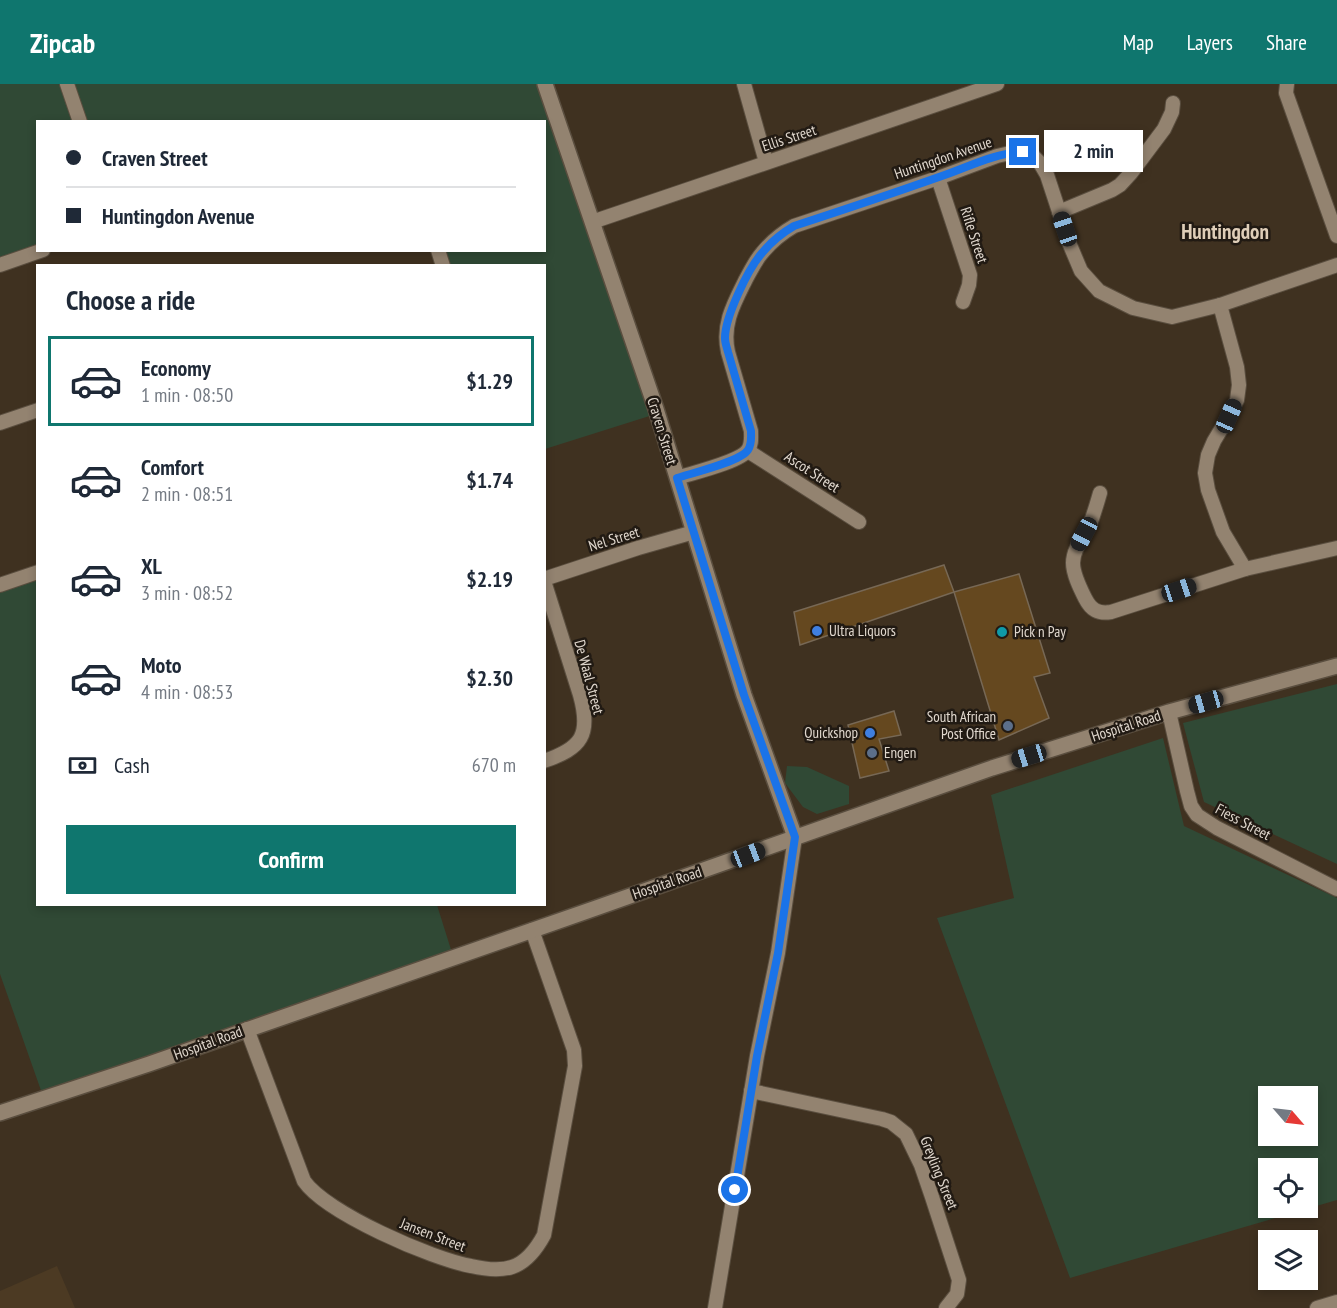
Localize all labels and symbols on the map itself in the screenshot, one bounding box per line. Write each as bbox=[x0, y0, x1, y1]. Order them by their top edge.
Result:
street label: Ellis Street bbox=[759, 120, 818, 155]
callout: 2 min bbox=[1044, 131, 1143, 173]
street label: Huntingdon Avenue bbox=[892, 132, 994, 183]
route end bbox=[1009, 138, 1036, 165]
street label: Rifle Street bbox=[956, 204, 992, 265]
car bbox=[1051, 209, 1079, 249]
district label: Huntingdon bbox=[1181, 218, 1269, 245]
street label: Craven Street bbox=[643, 395, 682, 467]
car bbox=[1213, 396, 1245, 436]
street label: Ascot Street bbox=[781, 447, 843, 496]
car bbox=[1068, 514, 1100, 554]
street label: Nel Street bbox=[586, 522, 641, 555]
car bbox=[1159, 576, 1199, 604]
place label: Ultra Liquors bbox=[829, 621, 896, 640]
place label: Pick n Pay bbox=[1014, 622, 1066, 641]
marker: Ultra Liquors bbox=[810, 624, 824, 638]
marker: Pick n Pay bbox=[995, 625, 1009, 639]
street label: De Waal Street bbox=[570, 638, 609, 716]
car bbox=[1186, 688, 1226, 716]
street label: Hospital Road bbox=[1089, 705, 1163, 746]
place label: South African Post Office bbox=[927, 707, 996, 743]
marker: South African Post Office bbox=[1001, 719, 1015, 733]
place label: Quickshop bbox=[804, 723, 858, 742]
marker: Quickshop bbox=[863, 726, 877, 740]
car bbox=[1009, 742, 1049, 770]
place label: Engen bbox=[884, 743, 916, 762]
marker: Engen bbox=[865, 746, 879, 760]
street label: Fiess Street bbox=[1212, 799, 1274, 844]
car bbox=[728, 840, 768, 870]
street label: Hospital Road bbox=[630, 862, 704, 903]
street label: Hospital Road bbox=[171, 1021, 245, 1064]
north arrow bbox=[1258, 1086, 1318, 1146]
street label: Greyling Street bbox=[916, 1133, 963, 1212]
route start bbox=[721, 1176, 748, 1203]
street label: Jansen Street bbox=[397, 1213, 468, 1256]

